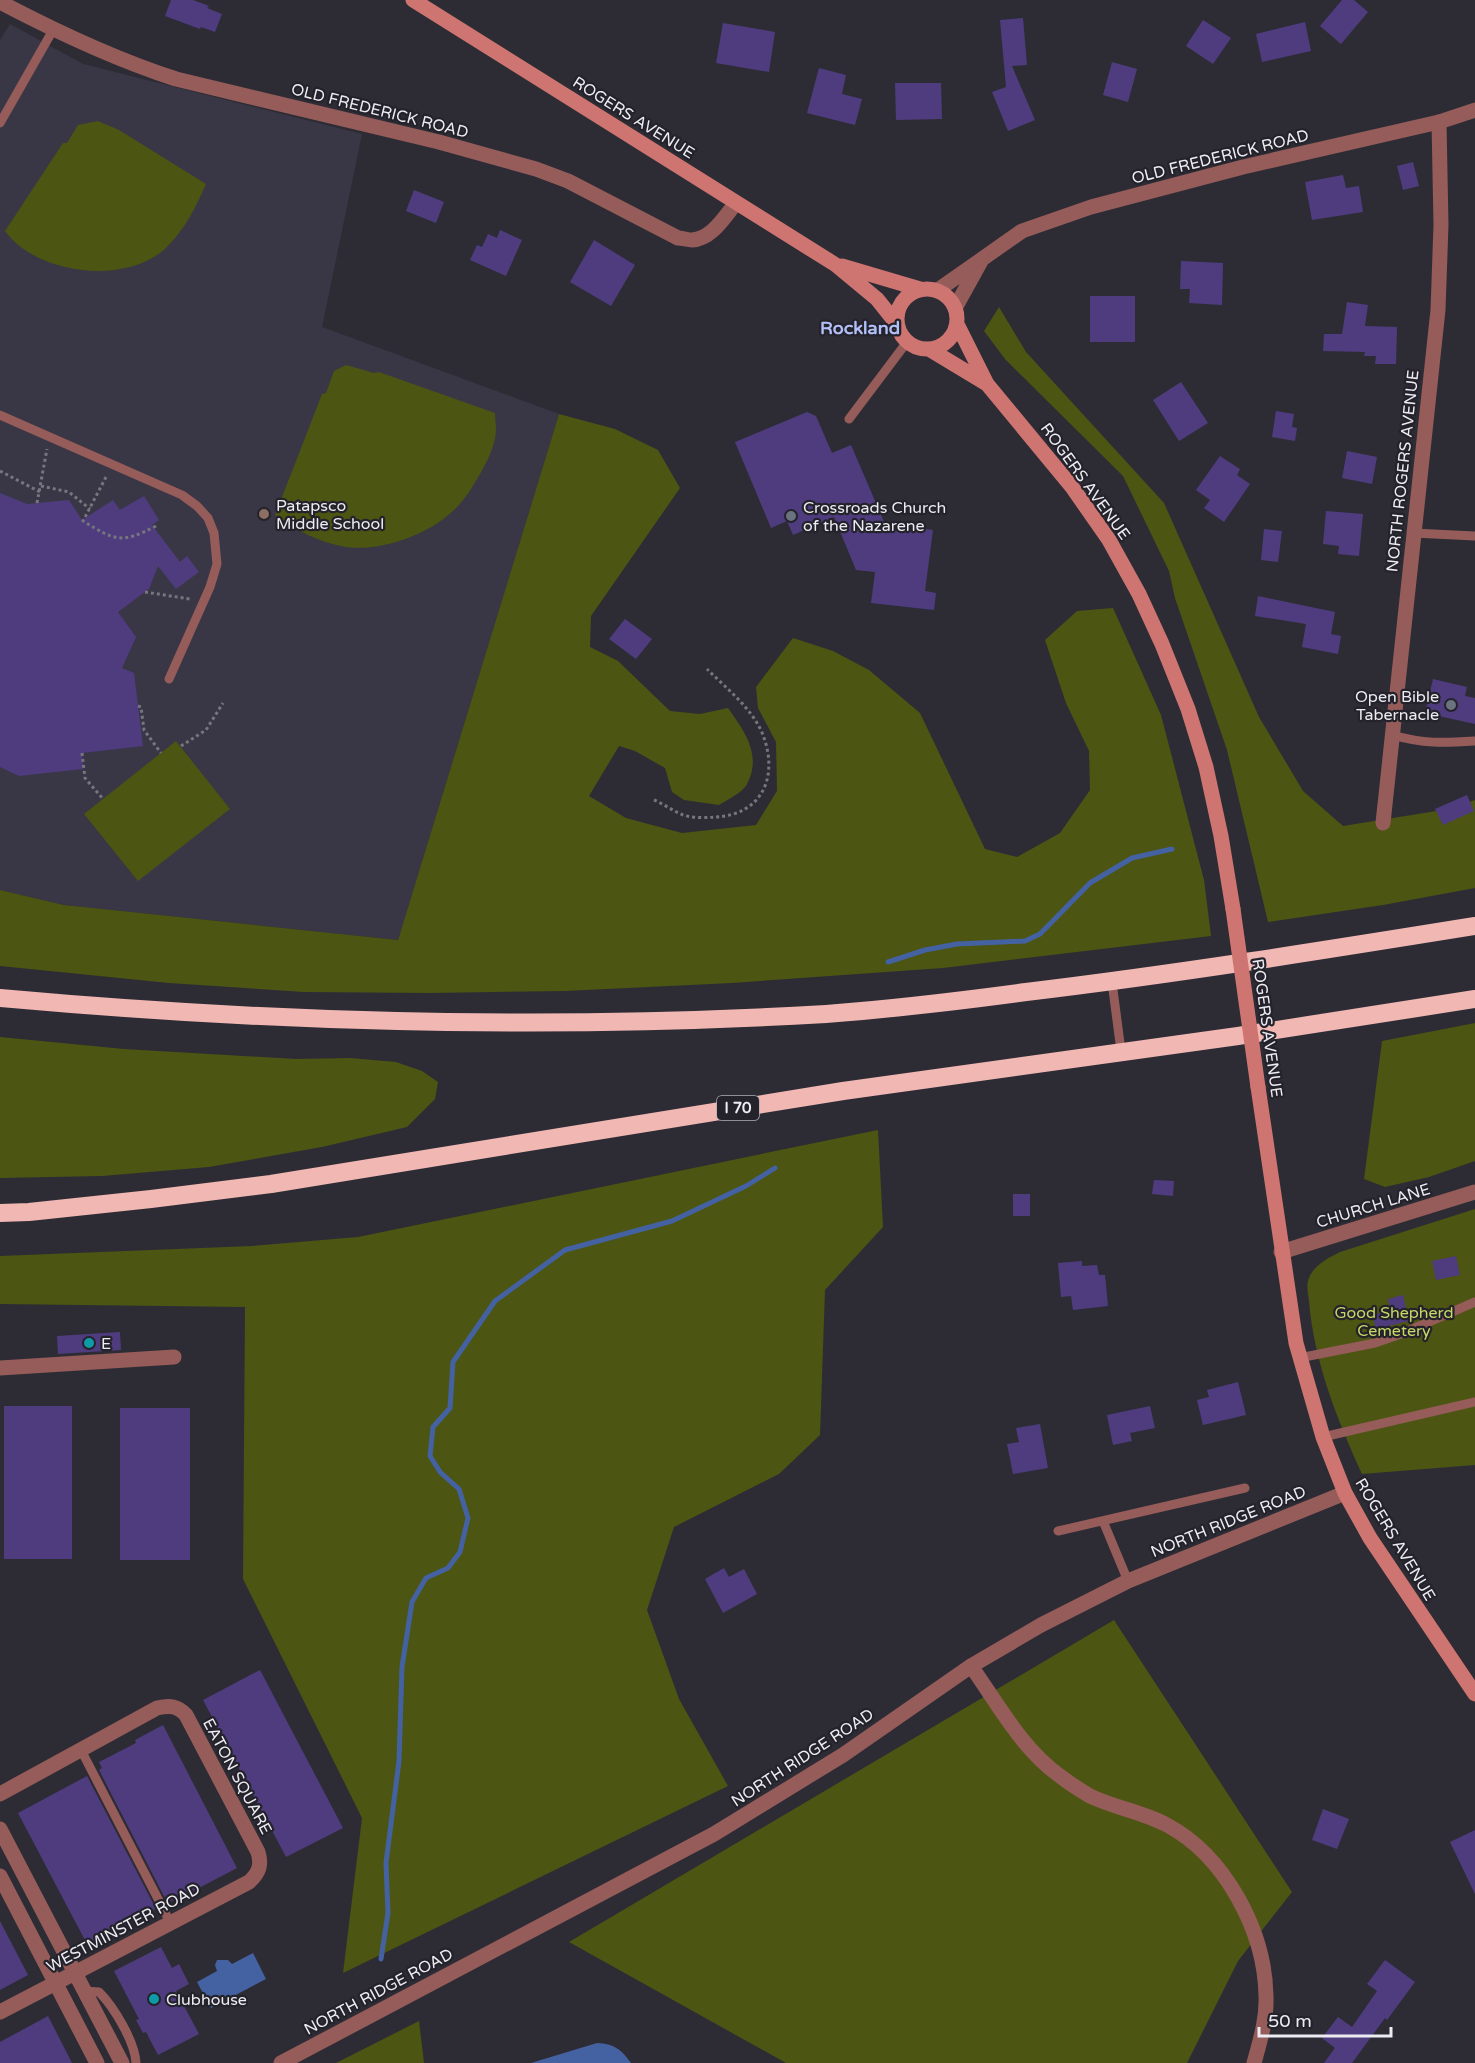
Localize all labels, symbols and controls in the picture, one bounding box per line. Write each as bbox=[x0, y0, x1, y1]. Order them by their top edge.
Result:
street label: ROGERS AVENUE bbox=[569, 72, 698, 163]
street label: OLD FREDERICK ROAD bbox=[289, 79, 470, 143]
street label: OLD FREDERICK ROAD bbox=[1130, 125, 1311, 189]
district label: Rockland bbox=[820, 317, 900, 339]
street label: NORTH ROGERS AVENUE bbox=[1382, 369, 1424, 573]
street label: ROGERS AVENUE bbox=[1036, 419, 1134, 544]
place label: Patapsco Middle School bbox=[276, 496, 384, 534]
place label: Crossroads Church of the Nazarene bbox=[803, 498, 946, 536]
marker: Patapsco Middle School bbox=[257, 507, 271, 521]
marker: Crossroads Church of the Nazarene bbox=[784, 509, 798, 523]
place label: Open Bible Tabernacle bbox=[1355, 687, 1439, 725]
marker: Open Bible Tabernacle bbox=[1444, 698, 1458, 712]
street label: ROGERS AVENUE bbox=[1247, 958, 1287, 1099]
road number: I 70 bbox=[717, 1096, 759, 1120]
street label: CHURCH LANE bbox=[1314, 1179, 1433, 1233]
park label: Good Shepherd Cemetery bbox=[1334, 1303, 1454, 1341]
place label: E bbox=[101, 1334, 111, 1354]
marker: E bbox=[82, 1336, 96, 1350]
street label: ROGERS AVENUE bbox=[1351, 1474, 1440, 1605]
street label: NORTH RIDGE ROAD bbox=[1148, 1482, 1309, 1562]
street label: NORTH RIDGE ROAD bbox=[728, 1704, 878, 1811]
street label: EATON SQUARE bbox=[198, 1715, 276, 1838]
street label: WESTMINSTER ROAD bbox=[43, 1879, 204, 1977]
street label: NORTH RIDGE ROAD bbox=[301, 1944, 456, 2040]
place label: Clubhouse bbox=[166, 1990, 247, 2010]
marker: Clubhouse bbox=[147, 1992, 161, 2006]
scale bar bbox=[1259, 2000, 1391, 2038]
text: 50 m bbox=[1268, 2010, 1312, 2032]

